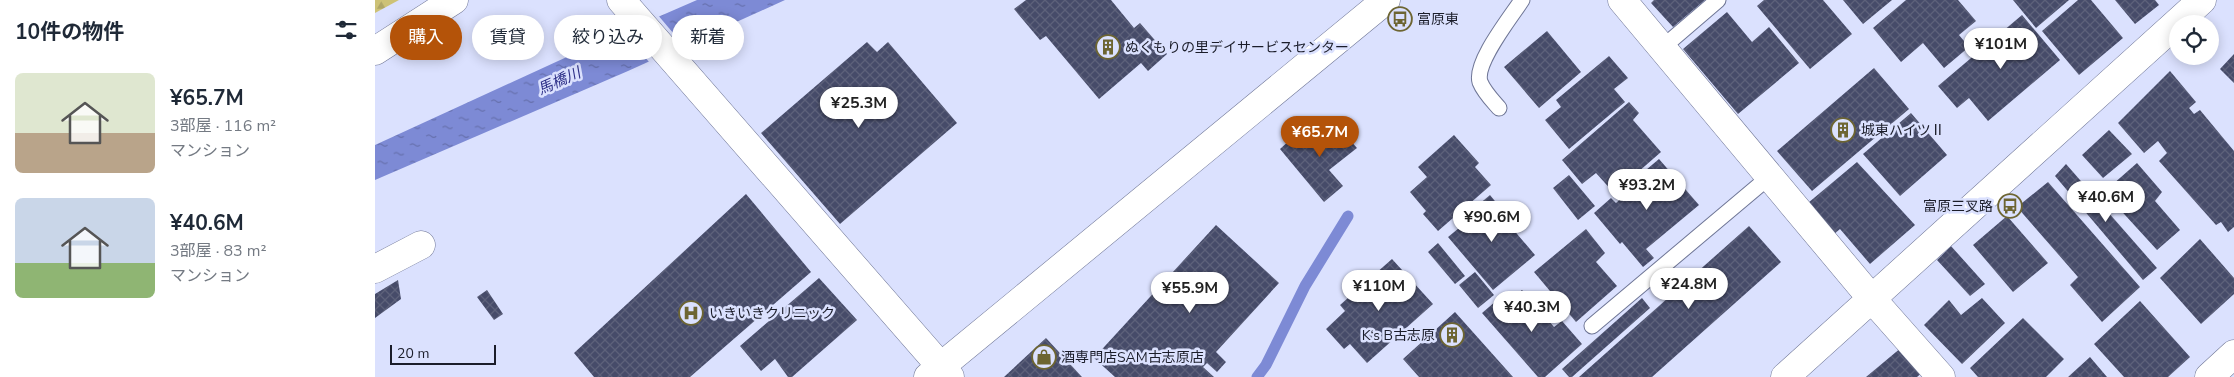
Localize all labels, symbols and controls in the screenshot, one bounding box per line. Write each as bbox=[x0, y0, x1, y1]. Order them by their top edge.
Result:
bus stop icon: 富原東 bbox=[1387, 6, 1413, 32]
place label: 富原東 bbox=[1417, 10, 1459, 29]
chip: 購入 bbox=[390, 15, 462, 60]
chip: 賃貸 bbox=[472, 15, 544, 60]
chip: 絞り込み bbox=[554, 15, 662, 60]
chip: 新着 bbox=[672, 15, 744, 60]
map controls bbox=[2169, 15, 2219, 65]
button: locate bbox=[2169, 15, 2219, 65]
icon: filters bbox=[332, 16, 360, 44]
text: 10件の物件 bbox=[15, 18, 124, 46]
pin: ¥101M bbox=[1966, 28, 2036, 70]
text: ¥101M bbox=[1975, 33, 2027, 55]
building icon: ぬくもりの里デイサービスセンター bbox=[1095, 34, 1121, 60]
place label: ぬくもりの里デイサービスセンター bbox=[1125, 38, 1349, 57]
water label: 馬橋川 bbox=[534, 62, 585, 99]
text: ¥65.7M bbox=[170, 84, 244, 112]
pin: ¥25.3M bbox=[818, 86, 900, 129]
text: ¥25.3M bbox=[831, 92, 887, 114]
icon: home bbox=[55, 93, 115, 153]
text: 3部屋 · 116 m² bbox=[170, 115, 276, 137]
pin: ¥65.7M bbox=[1279, 116, 1361, 158]
building icon: 城東ハイツⅡ bbox=[1830, 117, 1856, 143]
text: ¥65.7M bbox=[1292, 121, 1348, 143]
place label: 城東ハイツⅡ bbox=[1861, 121, 1945, 140]
text: マンション bbox=[170, 140, 250, 162]
pin: ¥93.2M bbox=[1606, 168, 1688, 211]
text: ¥93.2M bbox=[1619, 174, 1675, 196]
pin: ¥40.6M bbox=[2065, 180, 2147, 223]
text: ¥40.6M bbox=[2078, 186, 2134, 208]
bus stop icon: 富原三叉路 bbox=[1997, 193, 2023, 219]
place label: 富原三叉路 bbox=[1923, 197, 1993, 216]
pin: ¥90.6M bbox=[1451, 200, 1533, 243]
text: ¥90.6M bbox=[1464, 206, 1520, 228]
text: ¥40.6M bbox=[170, 209, 244, 237]
icon: home bbox=[55, 218, 115, 278]
text: 3部屋 · 83 m² bbox=[170, 240, 267, 262]
text: マンション bbox=[170, 265, 250, 287]
pin: ¥24.8M bbox=[1648, 268, 1730, 310]
pin: ¥110M bbox=[1344, 270, 1414, 312]
pin: ¥55.9M bbox=[1149, 272, 1231, 314]
text: ¥24.8M bbox=[1661, 273, 1717, 295]
text: ¥110M bbox=[1353, 275, 1405, 297]
text: ¥55.9M bbox=[1162, 277, 1218, 299]
pin: ¥40.3M bbox=[1491, 290, 1573, 333]
text: ¥40.3M bbox=[1504, 296, 1560, 318]
hospital icon: いきいきクリニック bbox=[678, 300, 704, 326]
place label: いきいきクリニック bbox=[709, 304, 835, 323]
building icon: K‘s B古志原 bbox=[1439, 322, 1465, 348]
place label: K‘s B古志原 bbox=[1362, 326, 1435, 345]
scale bar bbox=[390, 342, 496, 365]
text: 20 m bbox=[397, 344, 429, 363]
shop icon: 酒専門店SAM古志原店 bbox=[1031, 344, 1057, 370]
place label: 酒専門店SAM古志原店 bbox=[1061, 348, 1204, 367]

